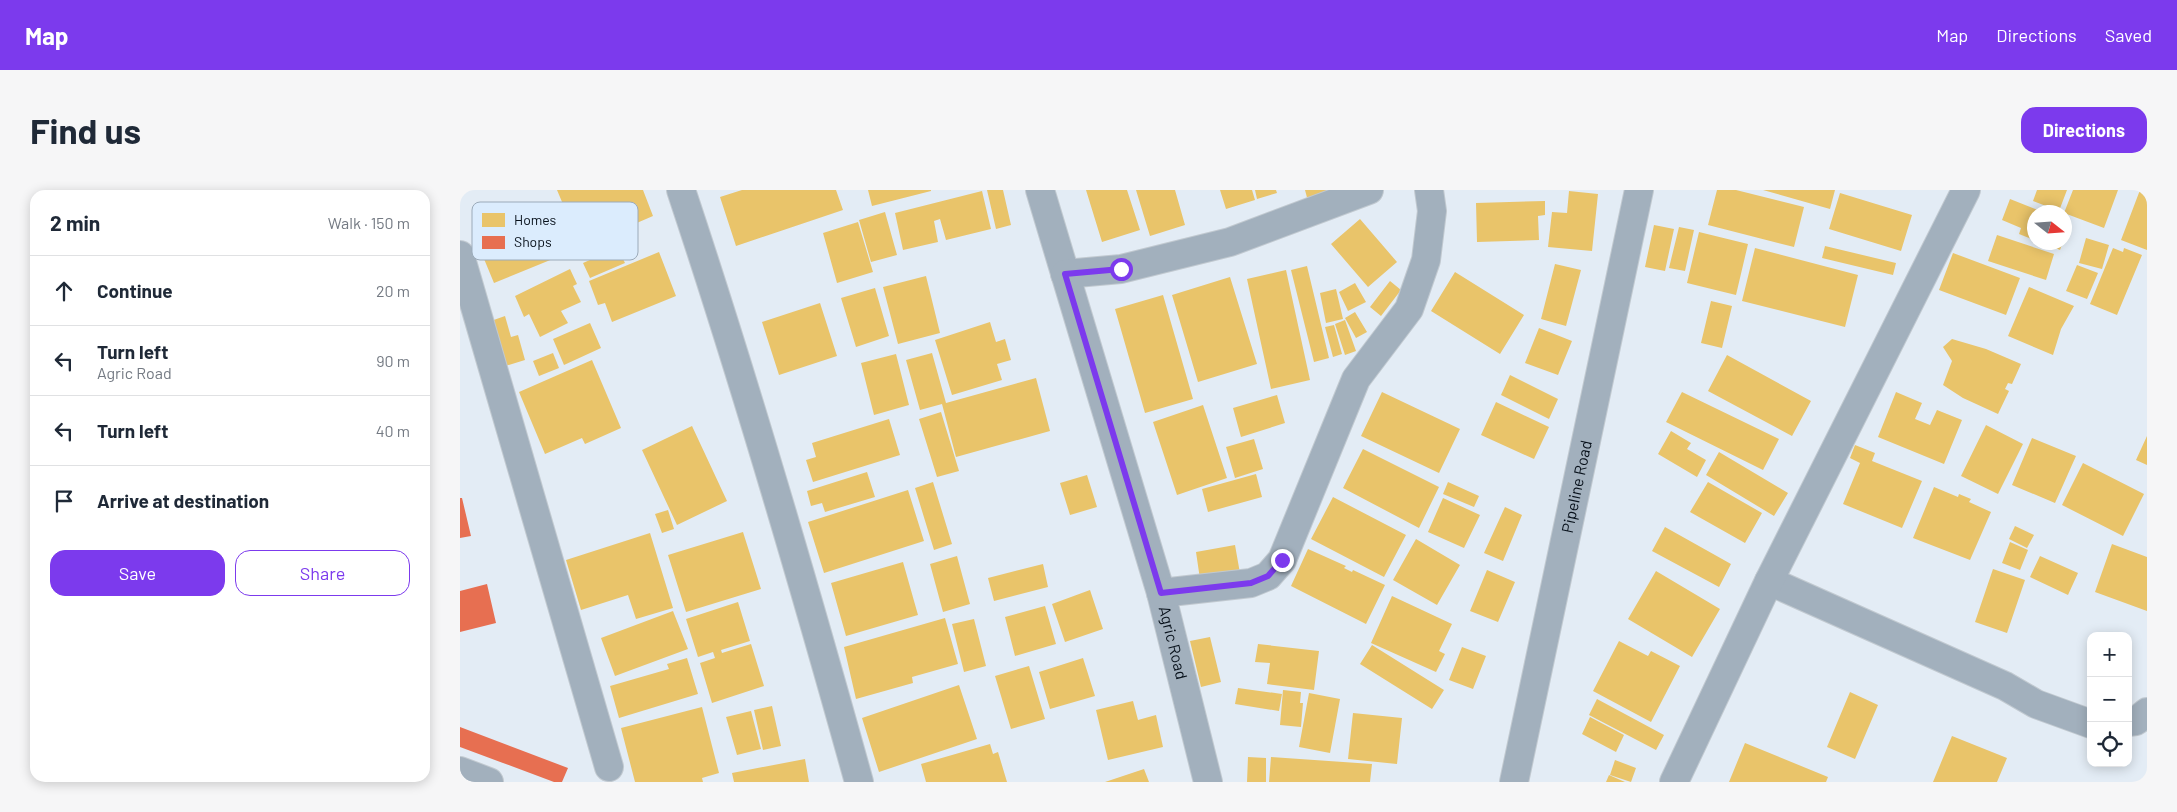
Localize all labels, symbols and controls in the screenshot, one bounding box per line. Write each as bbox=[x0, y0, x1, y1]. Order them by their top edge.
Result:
text: Map bbox=[25, 21, 68, 50]
text: Map bbox=[1936, 24, 1968, 46]
text: Directions bbox=[1996, 24, 2077, 46]
text: Saved bbox=[2105, 24, 2152, 46]
button: Directions bbox=[2021, 107, 2147, 153]
text: Find us bbox=[30, 109, 141, 151]
legend bbox=[472, 202, 638, 260]
north arrow bbox=[2027, 205, 2072, 250]
text: 2 min bbox=[50, 210, 100, 235]
text: Homes bbox=[514, 211, 557, 228]
text: Walk · 150 m bbox=[328, 213, 410, 232]
text: Shops bbox=[514, 233, 552, 250]
route start bbox=[1110, 258, 1133, 281]
icon: ahead bbox=[50, 277, 78, 305]
text: Continue bbox=[97, 279, 173, 302]
text: 20 m bbox=[376, 281, 410, 300]
text: Turn left bbox=[97, 340, 168, 363]
icon: left bbox=[50, 347, 78, 375]
text: 90 m bbox=[376, 351, 410, 370]
text: Agric Road bbox=[97, 363, 172, 382]
icon: left bbox=[50, 417, 78, 445]
text: Turn left bbox=[97, 419, 168, 442]
text: 40 m bbox=[376, 421, 410, 440]
street label: Pipeline Road bbox=[1557, 438, 1595, 535]
icon: arrive bbox=[50, 487, 78, 515]
text: Arrive at destination bbox=[97, 489, 269, 512]
route end bbox=[1271, 549, 1294, 572]
button: Save bbox=[50, 550, 225, 596]
button: Share bbox=[235, 550, 410, 596]
street label: Agric Road bbox=[1156, 604, 1192, 681]
map controls bbox=[2087, 632, 2132, 767]
button: + bbox=[2087, 632, 2132, 677]
button: − bbox=[2087, 677, 2132, 722]
button: locate bbox=[2087, 722, 2132, 767]

